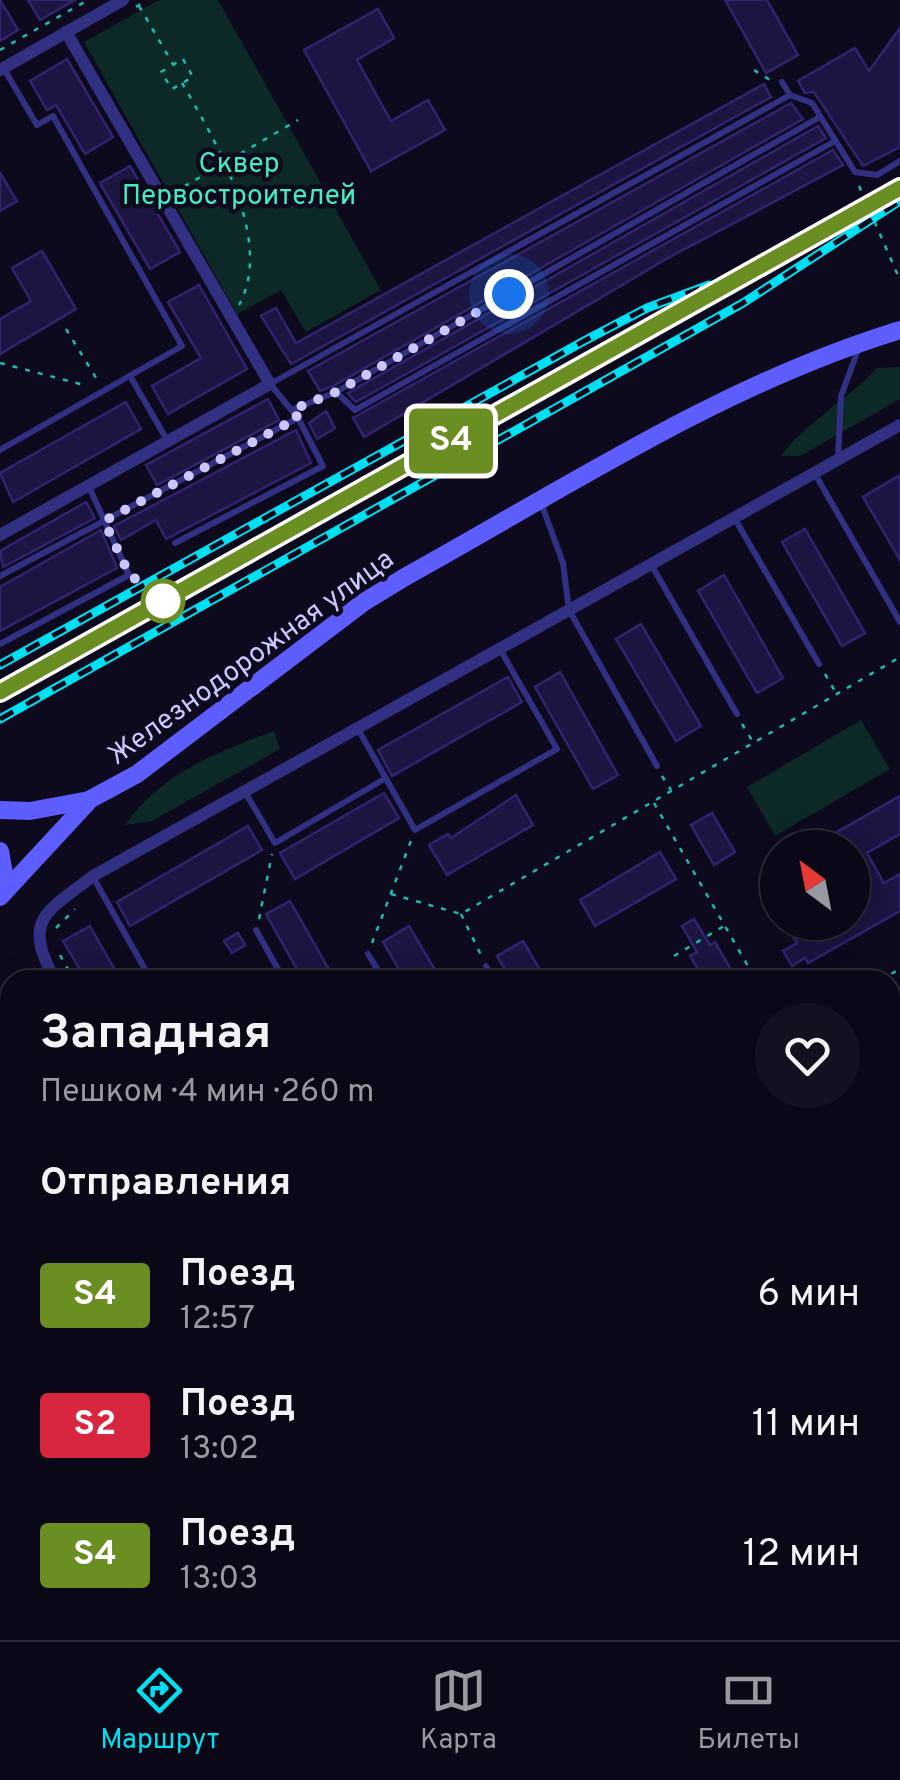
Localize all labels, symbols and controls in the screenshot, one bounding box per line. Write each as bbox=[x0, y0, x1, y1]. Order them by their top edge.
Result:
park label: Сквер Первостроителей bbox=[122, 147, 356, 215]
your location bbox=[484, 269, 534, 319]
line badge: S4 bbox=[406, 408, 496, 474]
text: S4 bbox=[429, 419, 473, 463]
street label: Железнодорожная улица bbox=[102, 542, 402, 774]
unlabelled marker bbox=[142, 580, 184, 622]
north arrow bbox=[760, 830, 870, 940]
map controls bbox=[760, 830, 870, 940]
button: heart bbox=[755, 1003, 860, 1108]
text: Западная bbox=[40, 1005, 271, 1065]
text: Пешком · 4 мин · 260 m bbox=[40, 1073, 374, 1113]
text: Отправления bbox=[40, 1160, 291, 1209]
text: Поезд bbox=[180, 1251, 295, 1300]
text: 6 мин bbox=[757, 1271, 860, 1320]
text: S4 bbox=[73, 1273, 117, 1317]
text: 12:57 bbox=[180, 1300, 255, 1340]
text: Поезд bbox=[180, 1381, 295, 1430]
text: 11 мин bbox=[752, 1401, 860, 1450]
text: S2 bbox=[74, 1403, 116, 1447]
text: 13:02 bbox=[180, 1430, 259, 1470]
text: Поезд bbox=[180, 1511, 295, 1560]
text: 12 мин bbox=[743, 1531, 860, 1580]
text: S4 bbox=[73, 1533, 117, 1577]
text: 13:03 bbox=[180, 1560, 258, 1600]
tab: Маршрут bbox=[100, 1663, 219, 1759]
tab: Карта bbox=[420, 1663, 497, 1759]
tab: Билеты bbox=[697, 1663, 800, 1759]

